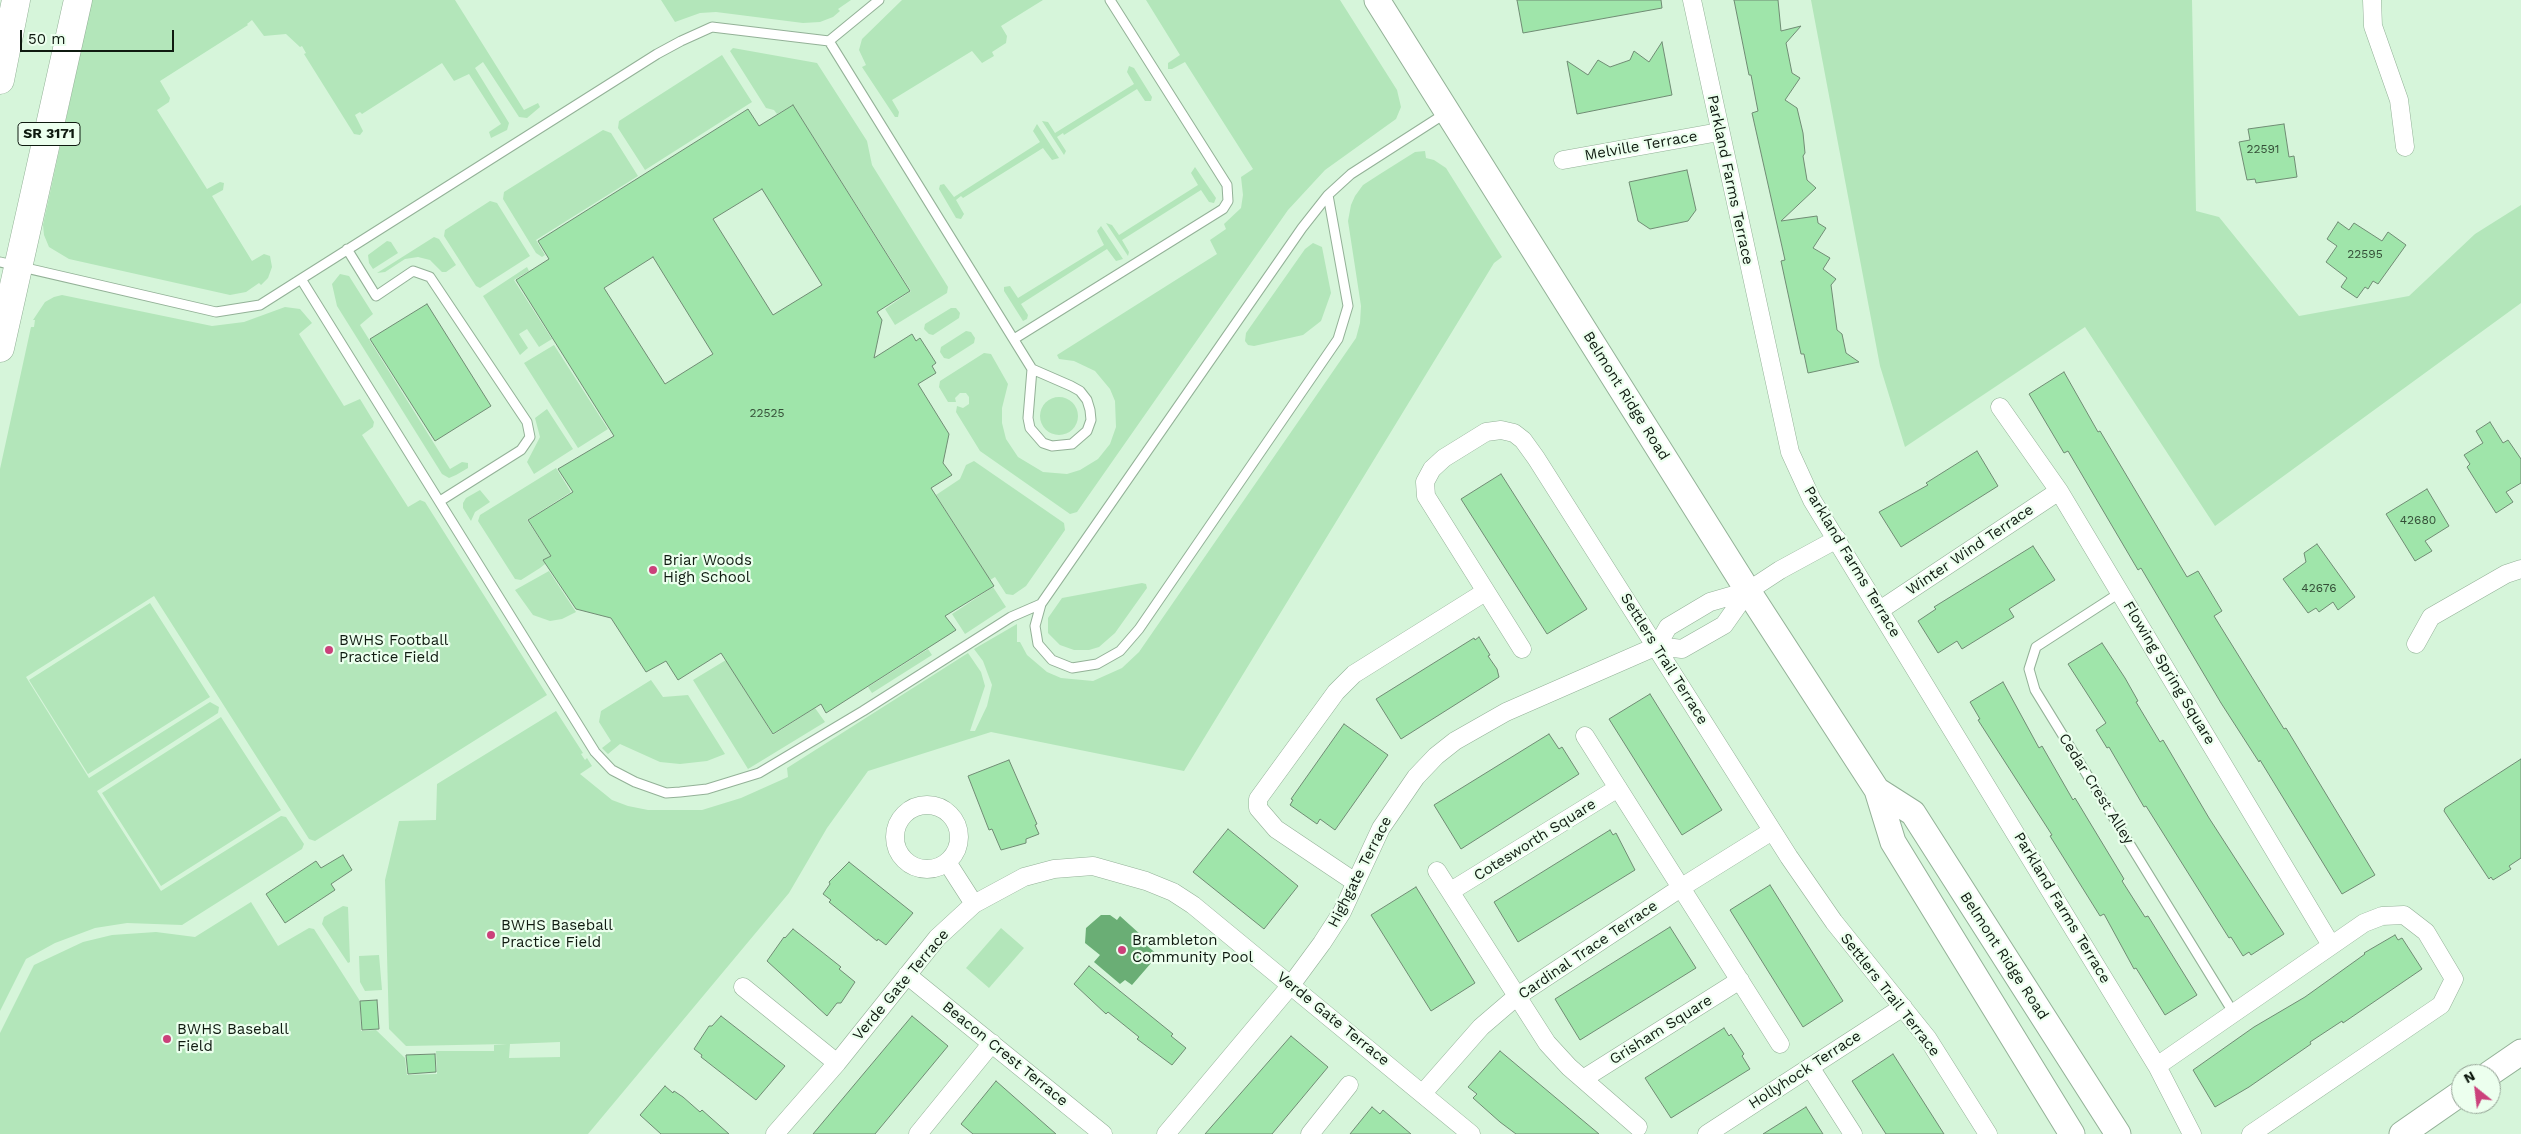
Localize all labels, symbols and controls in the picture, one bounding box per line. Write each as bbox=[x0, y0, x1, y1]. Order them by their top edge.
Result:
scale bar bbox=[22, 20, 176, 52]
text: 50 m bbox=[28, 30, 65, 48]
street label: Parkland Farms Terrace bbox=[1703, 93, 1757, 267]
road number: SR 3171 bbox=[18, 122, 80, 146]
street label: Melville Terrace bbox=[1583, 127, 1699, 165]
house number: 22591 bbox=[2246, 142, 2280, 156]
house number: 22595 bbox=[2347, 247, 2383, 261]
street label: Belmont Ridge Road bbox=[1579, 328, 1673, 464]
house number: 22525 bbox=[750, 406, 784, 420]
street label: Parkland Farms Terrace bbox=[1800, 483, 1904, 641]
street label: Winter Wind Terrace bbox=[1903, 501, 2037, 599]
house number: 42680 bbox=[2400, 513, 2436, 527]
place label: Briar Woods High School bbox=[663, 552, 752, 587]
marker: Briar Woods High School bbox=[647, 564, 659, 576]
house number: 42676 bbox=[2301, 581, 2337, 595]
street label: Settlers Trail Terrace bbox=[1616, 590, 1712, 728]
street label: Flowing Spring Square bbox=[2119, 598, 2219, 748]
place label: BWHS Football Practice Field bbox=[339, 632, 448, 667]
marker: BWHS Football Practice Field bbox=[323, 644, 335, 656]
street label: Cedar Crest Alley bbox=[2055, 730, 2137, 848]
street label: Cotesworth Square bbox=[1471, 795, 1599, 885]
street label: Highgate Terrace bbox=[1324, 814, 1396, 930]
street label: Parkland Farms Terrace bbox=[2010, 829, 2114, 987]
street label: Belmont Ridge Road bbox=[1956, 889, 2052, 1023]
street label: Cardinal Trace Terrace bbox=[1515, 897, 1661, 1003]
place label: BWHS Baseball Practice Field bbox=[501, 917, 613, 952]
street label: Verde Gate Terrace bbox=[849, 926, 953, 1044]
marker: BWHS Baseball Practice Field bbox=[485, 929, 497, 941]
street label: Settlers Trail Terrace bbox=[1836, 930, 1944, 1060]
place label: Brambleton Community Pool bbox=[1132, 932, 1253, 967]
marker: Brambleton Community Pool bbox=[1116, 944, 1128, 956]
street label: Verde Gate Terrace bbox=[1273, 968, 1393, 1070]
street label: Grisham Square bbox=[1606, 991, 1716, 1069]
street label: Beacon Crest Terrace bbox=[939, 998, 1071, 1110]
place label: BWHS Baseball Field bbox=[177, 1021, 289, 1056]
street label: Hollyhock Terrace bbox=[1745, 1027, 1865, 1113]
marker: BWHS Baseball Field bbox=[161, 1033, 173, 1045]
north arrow bbox=[2451, 1064, 2501, 1114]
text: N bbox=[2461, 1067, 2478, 1086]

